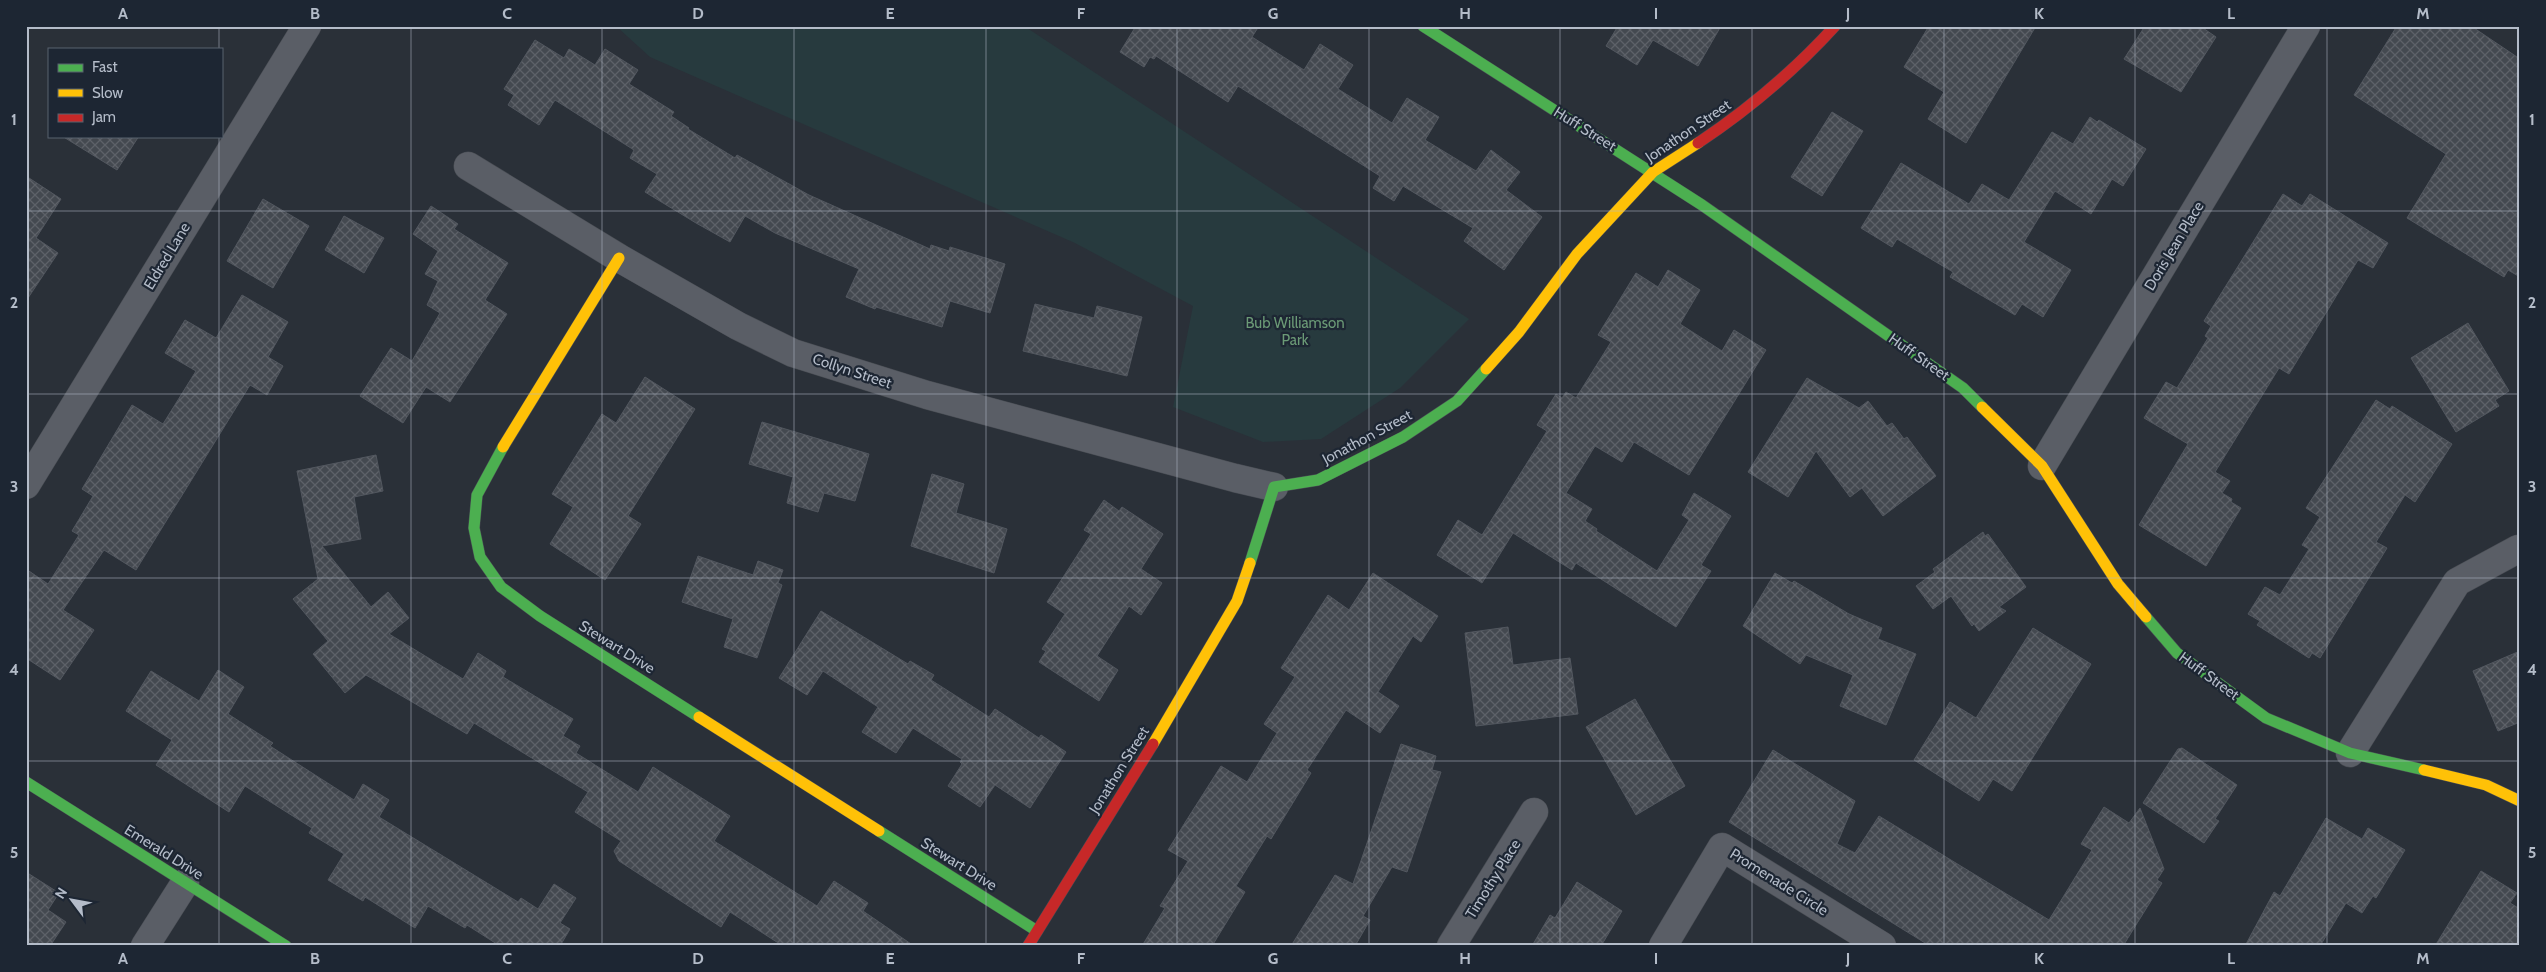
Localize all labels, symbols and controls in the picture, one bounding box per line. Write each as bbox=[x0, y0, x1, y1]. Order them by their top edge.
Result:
text: A bbox=[118, 4, 128, 23]
text: B bbox=[310, 4, 320, 23]
text: C bbox=[502, 4, 512, 23]
text: D bbox=[692, 4, 704, 23]
text: E bbox=[885, 4, 895, 23]
text: F bbox=[1077, 4, 1086, 23]
text: G bbox=[1268, 4, 1278, 23]
text: H bbox=[1459, 4, 1471, 23]
text: I bbox=[1654, 4, 1658, 23]
text: J bbox=[1845, 4, 1850, 23]
text: K bbox=[2034, 4, 2044, 23]
text: L bbox=[2227, 4, 2235, 23]
text: M bbox=[2416, 4, 2430, 23]
legend bbox=[48, 48, 222, 138]
text: Fast bbox=[92, 58, 117, 76]
text: Slow bbox=[92, 84, 123, 102]
street label: Jonathon Street bbox=[1641, 96, 1734, 167]
street label: Huff Street bbox=[1550, 103, 1620, 155]
text: Jam bbox=[91, 108, 116, 126]
text: 1 bbox=[11, 110, 17, 129]
text: 1 bbox=[2529, 110, 2535, 129]
street label: Doris Jean Place bbox=[2140, 198, 2208, 294]
street label: Eldred Lane bbox=[140, 219, 194, 293]
text: 2 bbox=[10, 293, 18, 312]
text: 2 bbox=[2528, 293, 2536, 312]
park label: Bub Williamson Park bbox=[1245, 314, 1345, 349]
street label: Huff Street bbox=[1885, 330, 1953, 384]
street label: Collyn Street bbox=[810, 350, 894, 392]
street label: Jonathon Street bbox=[1318, 406, 1415, 469]
text: 3 bbox=[10, 477, 18, 496]
text: 3 bbox=[2528, 477, 2536, 496]
street label: Stewart Drive bbox=[576, 617, 659, 678]
street label: Huff Street bbox=[2175, 648, 2243, 704]
text: 4 bbox=[9, 660, 19, 679]
text: 4 bbox=[2527, 660, 2537, 679]
street label: Jonathon Street bbox=[1085, 723, 1153, 818]
street label: Emerald Drive bbox=[121, 821, 207, 884]
street label: Stewart Drive bbox=[918, 834, 1001, 895]
street label: Timothy Place bbox=[1462, 836, 1525, 922]
text: 5 bbox=[10, 843, 18, 862]
text: 5 bbox=[2528, 843, 2536, 862]
street label: Promenade Circle bbox=[1727, 845, 1832, 920]
north arrow bbox=[48, 874, 98, 924]
text: N bbox=[51, 884, 71, 902]
text: A bbox=[118, 949, 128, 968]
text: B bbox=[310, 949, 320, 968]
text: C bbox=[502, 949, 512, 968]
text: D bbox=[692, 949, 704, 968]
text: E bbox=[885, 949, 895, 968]
text: F bbox=[1077, 949, 1086, 968]
text: G bbox=[1268, 949, 1278, 968]
text: H bbox=[1459, 949, 1471, 968]
text: I bbox=[1654, 949, 1658, 968]
text: J bbox=[1845, 949, 1850, 968]
text: K bbox=[2034, 949, 2044, 968]
text: L bbox=[2227, 949, 2235, 968]
text: M bbox=[2416, 949, 2430, 968]

